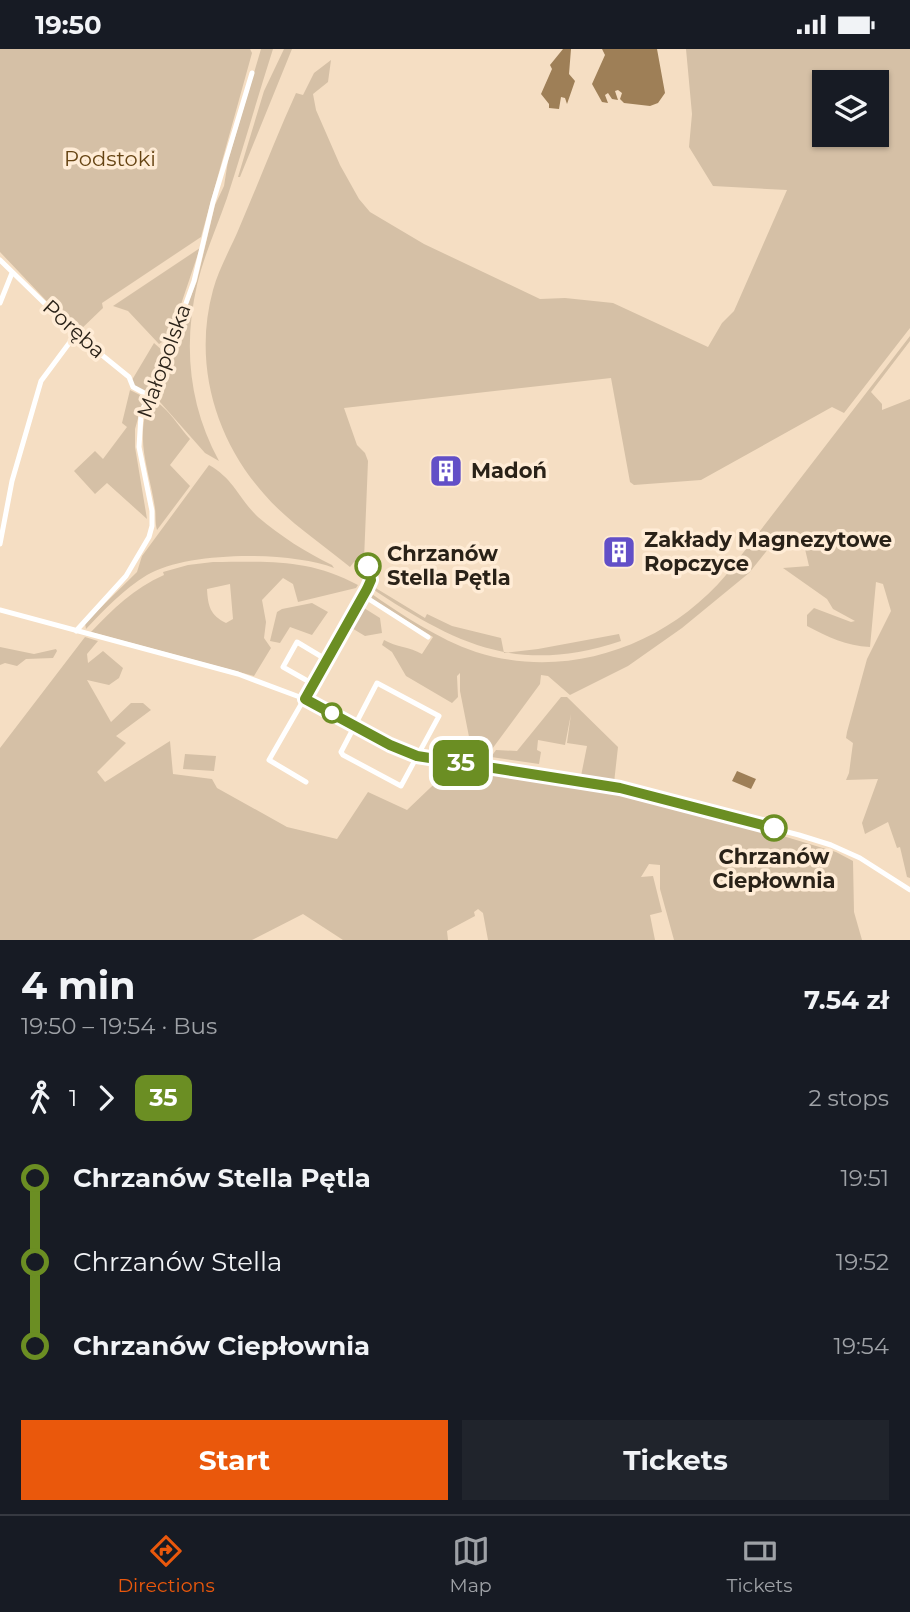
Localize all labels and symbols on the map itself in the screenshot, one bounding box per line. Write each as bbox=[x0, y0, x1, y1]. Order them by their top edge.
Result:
park label: Podstoki bbox=[64, 146, 156, 171]
street label: Poręba bbox=[38, 294, 111, 363]
street label: Małopolska bbox=[131, 300, 196, 421]
building icon: Madoń bbox=[427, 452, 465, 490]
place label: Madoń bbox=[471, 458, 547, 483]
place label: Zakłady Magnezytowe Ropczyce bbox=[644, 527, 892, 576]
building icon: Zakłady Magnezytowe Ropczyce bbox=[600, 533, 638, 571]
place label: Chrzanów Stella Pętla bbox=[387, 541, 511, 590]
marker: Chrzanów Stella Pętla bbox=[355, 553, 381, 579]
unlabelled marker bbox=[322, 703, 342, 723]
line badge: 35 bbox=[430, 740, 492, 786]
marker: Chrzanów Ciepłownia bbox=[761, 815, 787, 841]
place label: Chrzanów Ciepłownia bbox=[712, 844, 836, 893]

